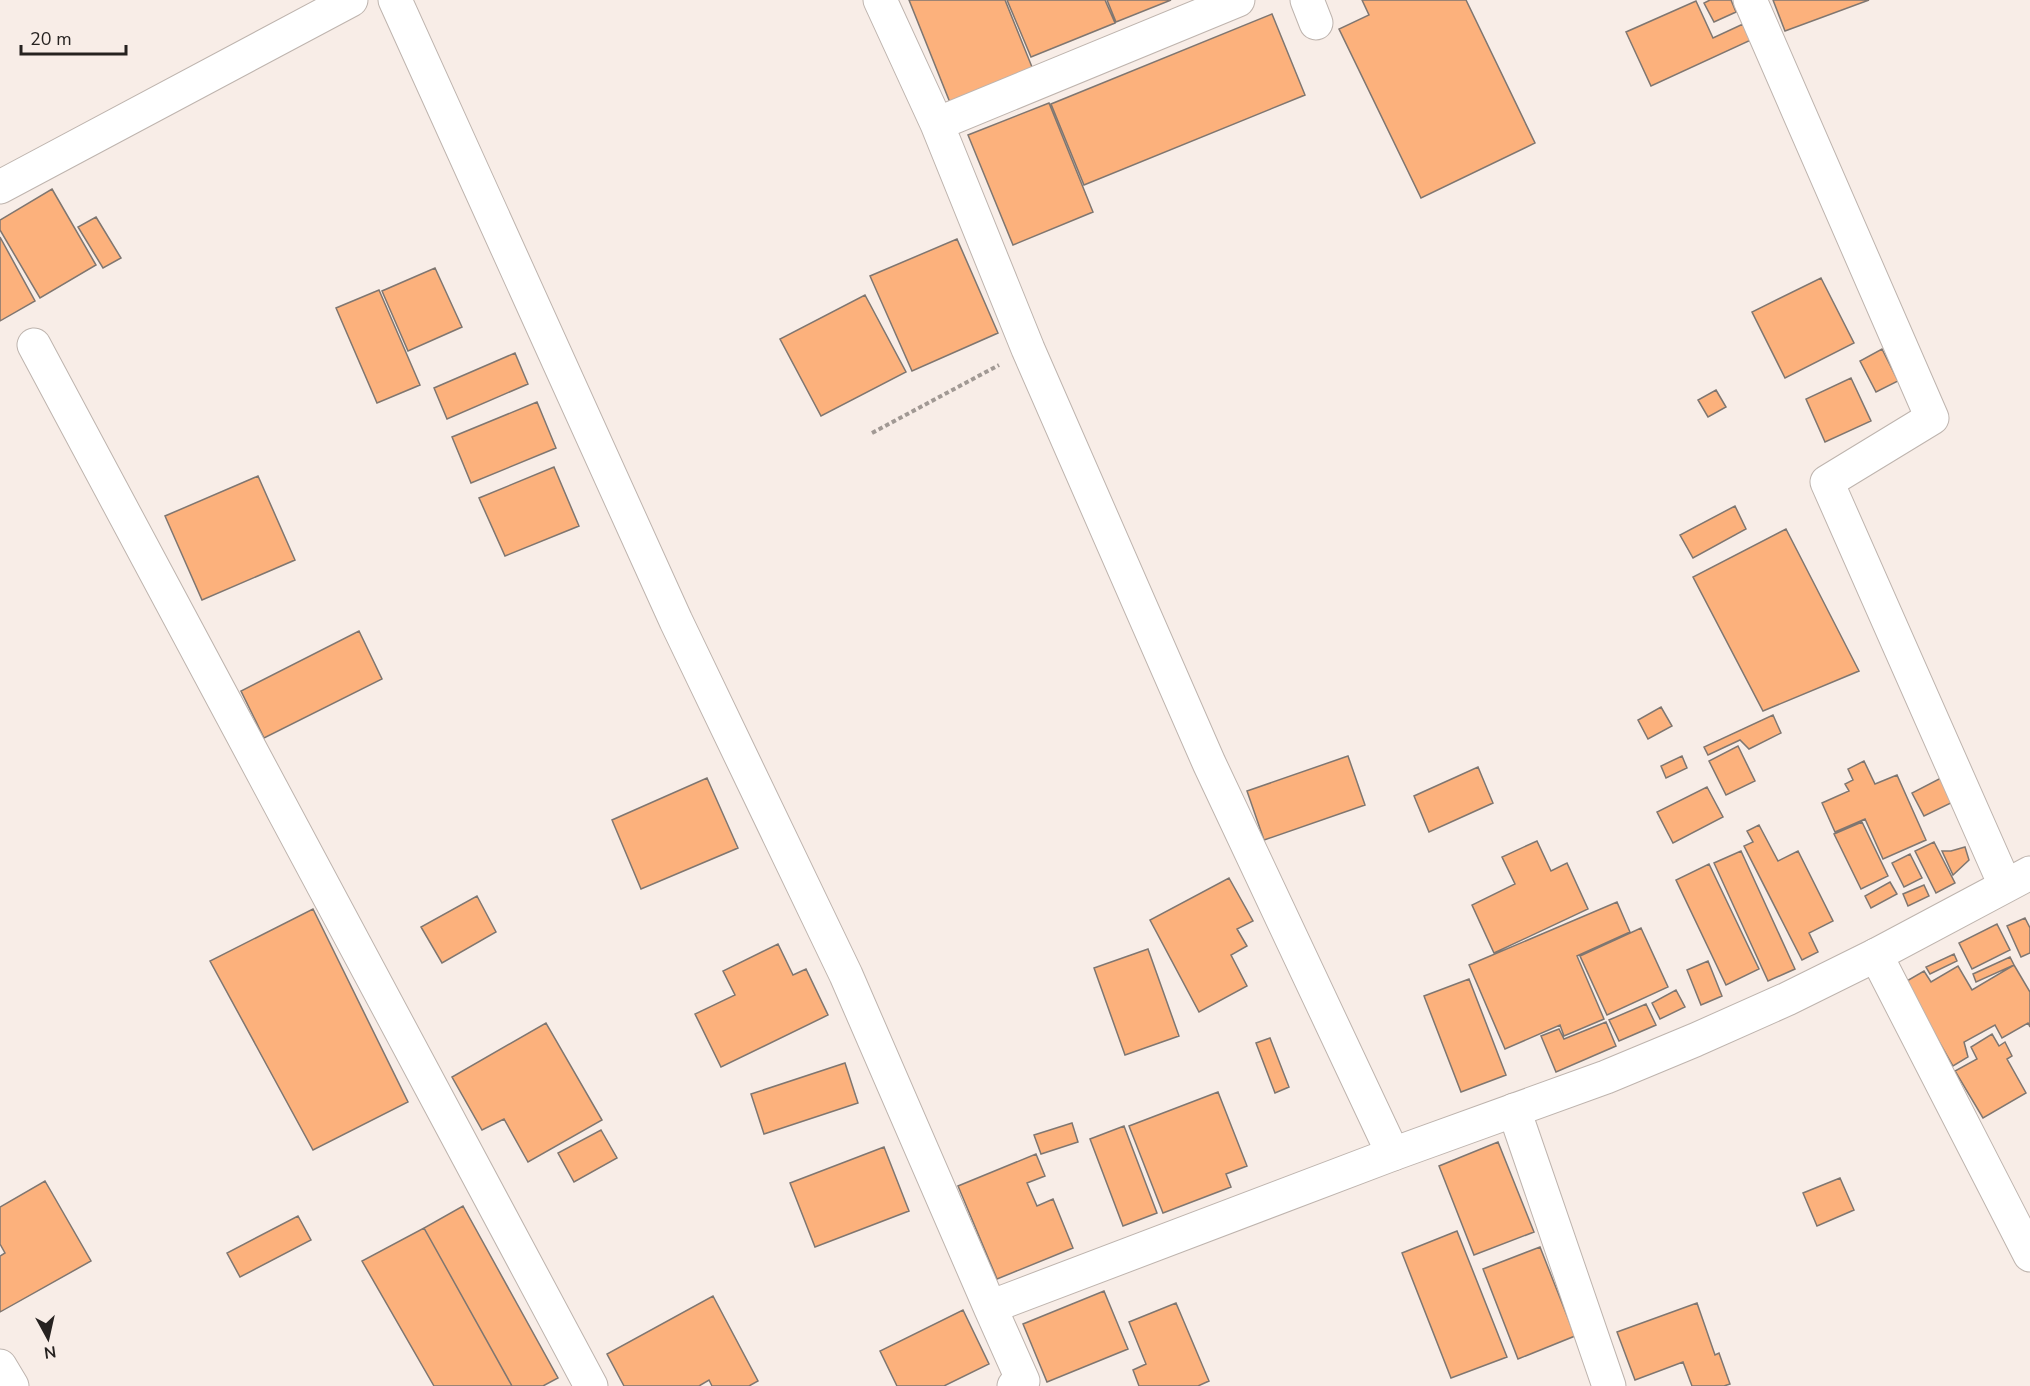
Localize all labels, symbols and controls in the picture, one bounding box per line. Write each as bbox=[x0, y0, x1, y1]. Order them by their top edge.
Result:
scale bar bbox=[21, 18, 126, 56]
text: 20 m bbox=[30, 27, 72, 51]
north arrow bbox=[18, 1308, 78, 1368]
text: N bbox=[42, 1340, 57, 1364]

